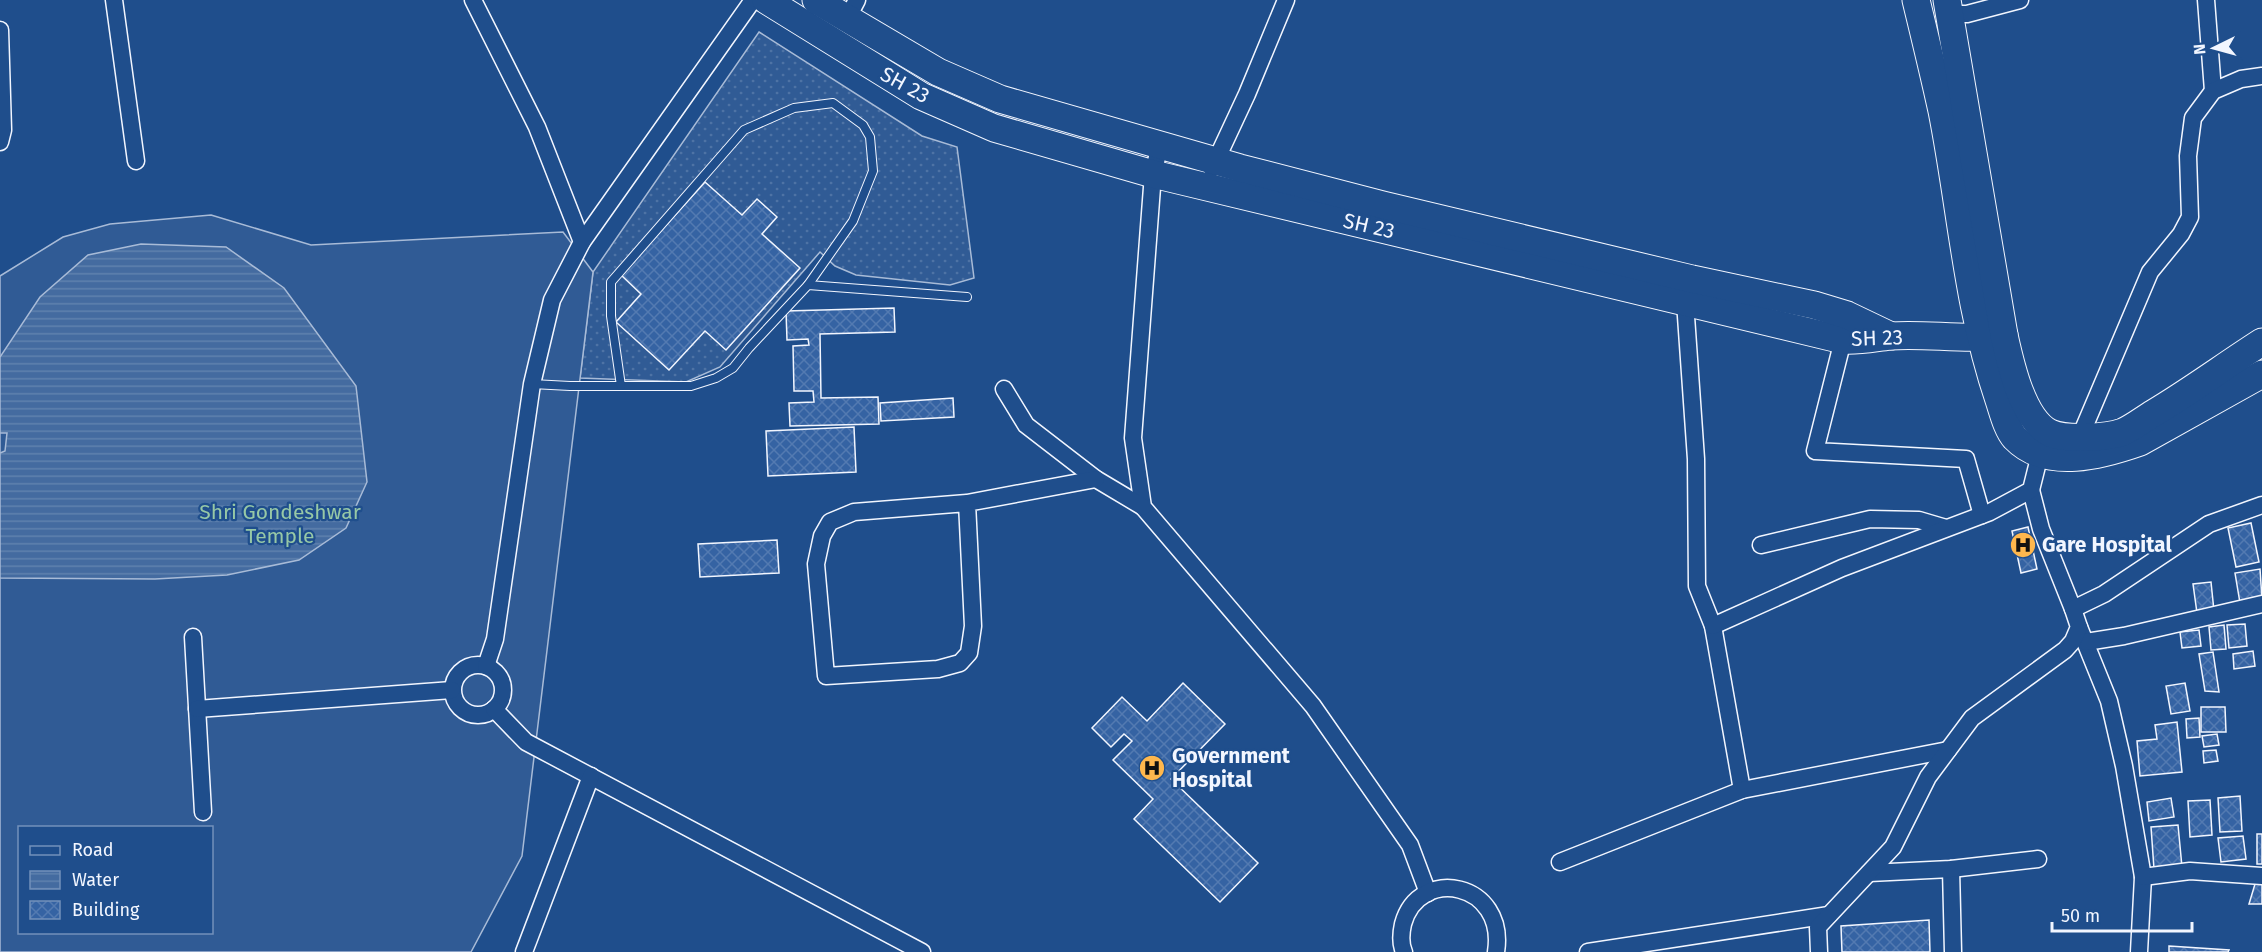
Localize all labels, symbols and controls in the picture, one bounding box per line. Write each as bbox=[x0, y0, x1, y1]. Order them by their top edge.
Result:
north arrow bbox=[2184, 18, 2244, 78]
text: N bbox=[2190, 43, 2209, 55]
street label: SH 23 bbox=[876, 61, 934, 109]
street label: SH 23 bbox=[1341, 207, 1397, 245]
street label: SH 23 bbox=[1851, 324, 1903, 352]
park label: Shri Gondeshwar Temple bbox=[199, 499, 361, 549]
hospital icon: Gare Hospital bbox=[2008, 530, 2038, 560]
place label: Gare Hospital bbox=[2042, 532, 2172, 558]
place label: Government Hospital bbox=[1172, 743, 1291, 793]
hospital icon: Government Hospital bbox=[1137, 753, 1167, 783]
legend bbox=[18, 826, 213, 934]
text: Road bbox=[72, 839, 114, 861]
text: Water bbox=[72, 869, 119, 891]
scale bar bbox=[2052, 895, 2192, 933]
text: Building bbox=[72, 899, 140, 921]
text: 50 m bbox=[2061, 905, 2100, 927]

